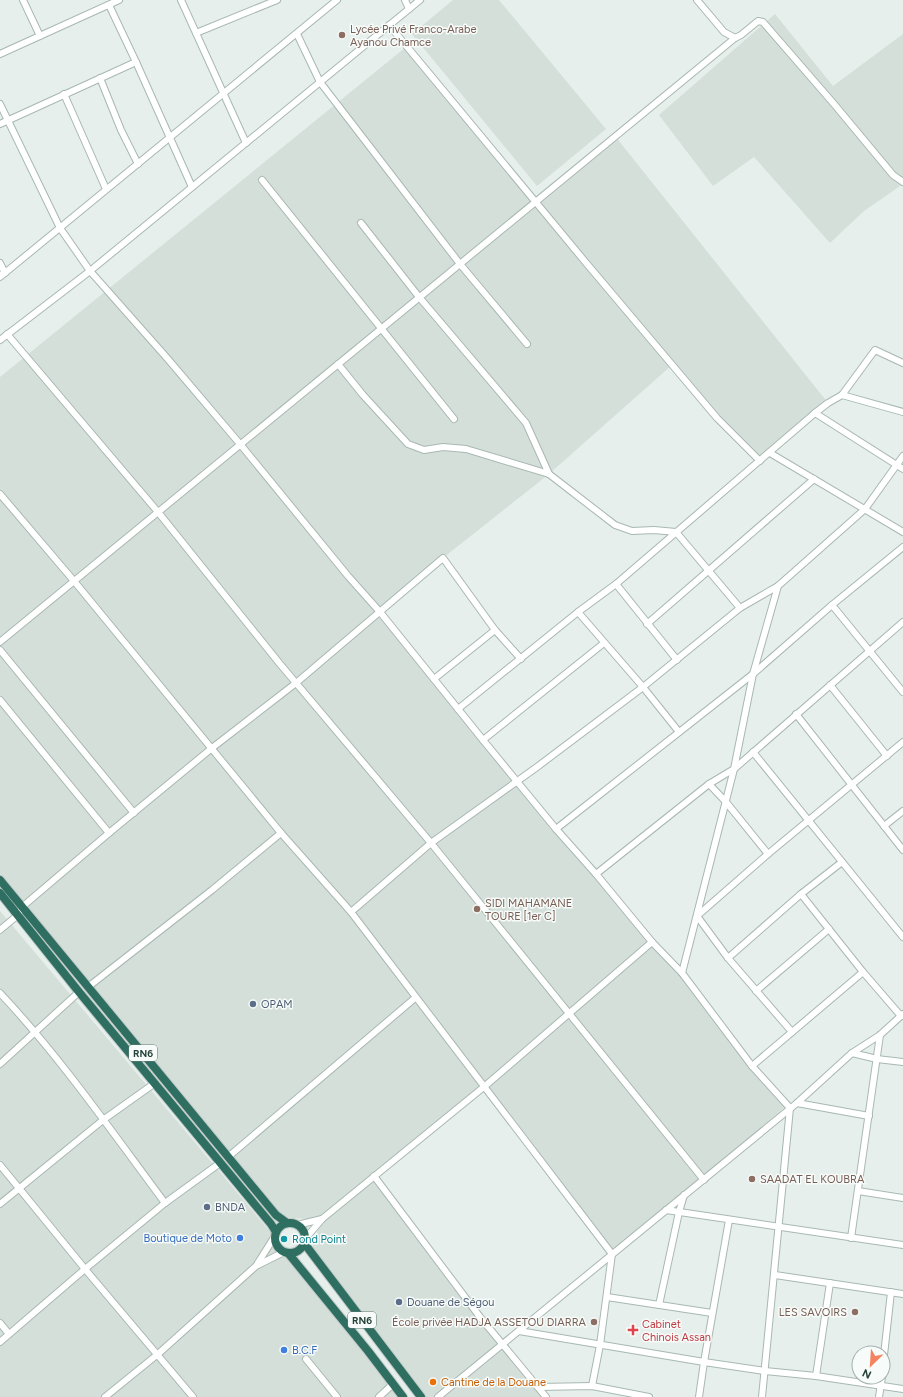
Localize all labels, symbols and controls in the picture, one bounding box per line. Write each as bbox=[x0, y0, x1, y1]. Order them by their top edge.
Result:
place label: Lycée Privé Franco-Arabe Ayanou Chamce bbox=[350, 23, 476, 49]
marker: Lycée Privé Franco-Arabe Ayanou Chamce bbox=[337, 30, 347, 40]
place label: SIDI MAHAMANE TOURE [1er C] bbox=[485, 897, 572, 923]
marker: SIDI MAHAMANE TOURE [1er C] bbox=[472, 904, 482, 914]
place label: OPAM bbox=[261, 998, 293, 1011]
marker: OPAM bbox=[248, 999, 258, 1009]
road number: RN6 bbox=[129, 1045, 157, 1061]
place label: SAADAT EL KOUBRA bbox=[760, 1173, 865, 1186]
marker: SAADAT EL KOUBRA bbox=[747, 1174, 757, 1184]
place label: BNDA bbox=[215, 1201, 246, 1214]
marker: BNDA bbox=[202, 1202, 212, 1212]
place label: Boutique de Moto bbox=[143, 1232, 232, 1245]
marker: Boutique de Moto bbox=[235, 1233, 245, 1243]
place label: Rond Point bbox=[292, 1233, 346, 1246]
marker: Rond Point bbox=[279, 1234, 289, 1244]
place label: Douane de Ségou bbox=[407, 1296, 494, 1309]
marker: Douane de Ségou bbox=[394, 1297, 404, 1307]
place label: LES SAVOIRS bbox=[779, 1306, 847, 1319]
marker: LES SAVOIRS bbox=[850, 1307, 860, 1317]
road number: RN6 bbox=[348, 1312, 376, 1328]
place label: École privée HADJA ASSETOU DIARRA bbox=[392, 1316, 587, 1329]
marker: École privée HADJA ASSETOU DIARRA bbox=[589, 1317, 599, 1327]
place label: Cabinet Chinois Assan bbox=[642, 1318, 711, 1344]
marker: Cabinet Chinois Assan bbox=[627, 1324, 639, 1336]
place label: B.C.F bbox=[292, 1344, 317, 1357]
marker: B.C.F bbox=[279, 1345, 289, 1355]
north arrow bbox=[851, 1345, 891, 1385]
text: N bbox=[860, 1366, 874, 1381]
place label: Cantine de la Douane bbox=[441, 1376, 546, 1389]
marker: Cantine de la Douane bbox=[428, 1377, 438, 1387]

